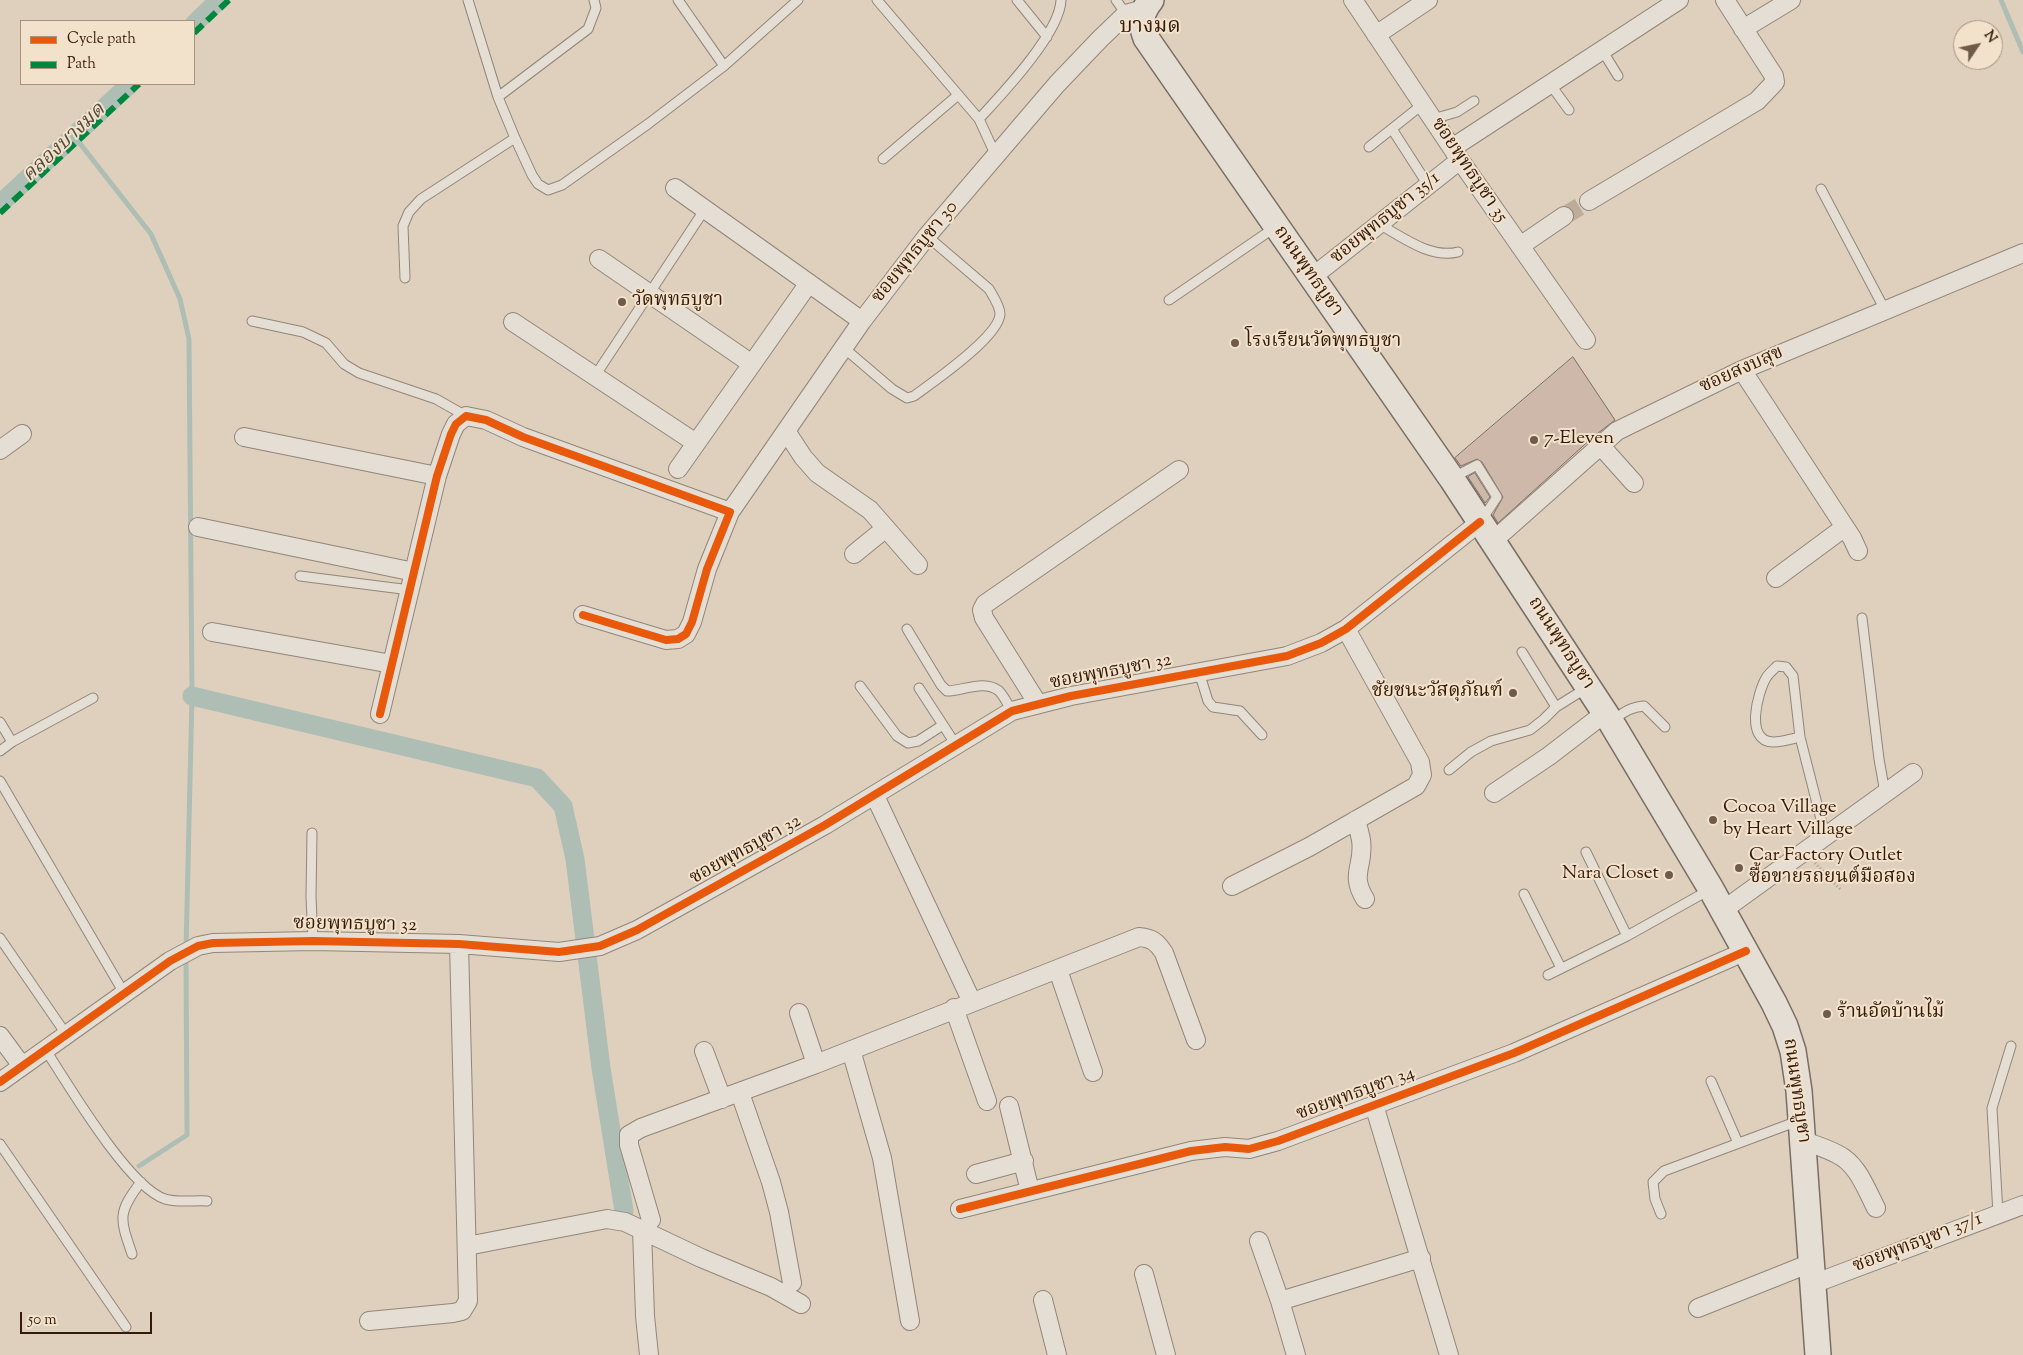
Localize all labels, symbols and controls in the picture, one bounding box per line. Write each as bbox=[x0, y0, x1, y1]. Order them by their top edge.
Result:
district label: บางมด bbox=[1119, 15, 1181, 41]
legend bbox=[20, 20, 195, 85]
north arrow bbox=[1953, 20, 2003, 70]
text: N bbox=[1978, 27, 2001, 47]
text: Cycle path bbox=[67, 29, 136, 50]
text: Path bbox=[67, 54, 96, 75]
water label: คลองบางมด bbox=[19, 100, 111, 188]
street label: ซอยพุทธบูชา 35 bbox=[1425, 114, 1511, 228]
street label: ซอยพุทธบูชา 35/1 bbox=[1327, 168, 1445, 270]
street label: ซอยพุทธบูชา 30 bbox=[868, 197, 964, 309]
street label: ถนนพุทธบูชา bbox=[1267, 222, 1347, 322]
place label: วัดพุทธบูชา bbox=[632, 291, 723, 313]
marker: วัดพุทธบูชา bbox=[616, 296, 628, 308]
place label: โรงเรียนวัดพุทธบูชา bbox=[1245, 332, 1401, 354]
marker: โรงเรียนวัดพุทธบูชา bbox=[1229, 337, 1241, 349]
street label: ซอยสงบสุข bbox=[1697, 342, 1787, 400]
place label: 7-Eleven bbox=[1544, 429, 1614, 451]
marker: 7-Eleven bbox=[1528, 434, 1540, 446]
street label: ถนนพุทธบูชา bbox=[1522, 593, 1598, 695]
street label: ซอยพุทธบูชา 32 bbox=[1048, 650, 1174, 696]
place label: ชัยชนะวัสดุภัณฑ์ bbox=[1372, 682, 1503, 704]
marker: ชัยชนะวัสดุภัณฑ์ bbox=[1507, 687, 1519, 699]
place label: Cocoa Village by Heart Village bbox=[1723, 798, 1853, 842]
street label: ซอยพุทธบูชา 32 bbox=[686, 811, 806, 891]
marker: Cocoa Village by Heart Village bbox=[1707, 814, 1719, 826]
place label: Car Factory Outlet ซื้อขายรถยนต์มือสอง bbox=[1749, 846, 1916, 890]
marker: Car Factory Outlet ซื้อขายรถยนต์มือสอง bbox=[1733, 862, 1745, 874]
place label: Nara Closet bbox=[1562, 864, 1659, 886]
marker: Nara Closet bbox=[1663, 869, 1675, 881]
street label: ซอยพุทธบูชา 32 bbox=[293, 914, 417, 938]
place label: ร้านอัดบ้านไม้ bbox=[1837, 1003, 1944, 1025]
marker: ร้านอัดบ้านไม้ bbox=[1821, 1008, 1833, 1020]
street label: ถนนพุทธบูชา bbox=[1776, 1037, 1814, 1145]
street label: ซอยพุทธบูชา 34 bbox=[1294, 1063, 1418, 1127]
street label: ซอยพุทธบูชา 37/1 bbox=[1850, 1209, 1986, 1279]
scale bar bbox=[22, 1302, 155, 1334]
text: 50 m bbox=[28, 1310, 57, 1331]

